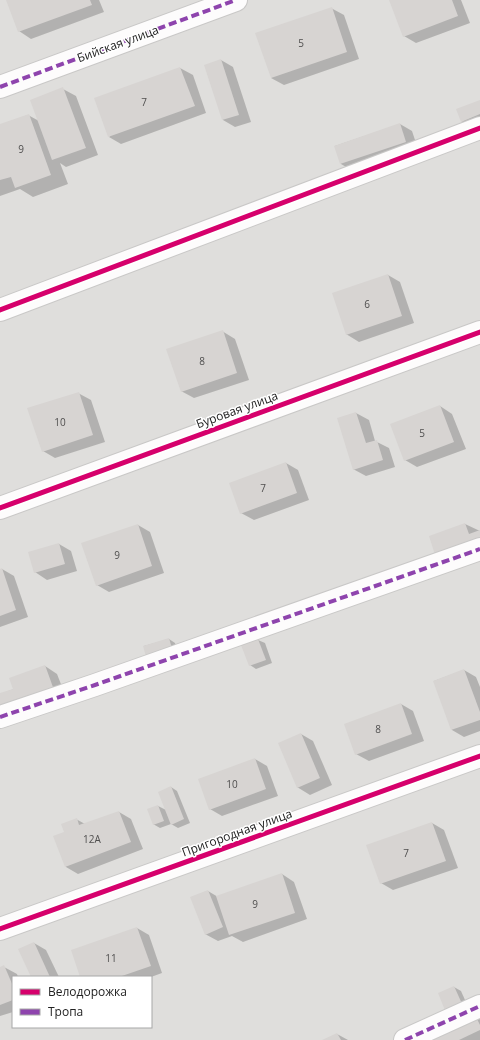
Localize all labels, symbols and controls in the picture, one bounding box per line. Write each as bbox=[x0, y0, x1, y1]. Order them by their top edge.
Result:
street label: Бийская улица bbox=[75, 21, 161, 66]
house number: 5 bbox=[298, 36, 304, 50]
house number: 7 bbox=[141, 95, 147, 109]
house number: 9 bbox=[18, 142, 24, 156]
house number: 6 bbox=[364, 297, 370, 311]
house number: 8 bbox=[199, 354, 205, 368]
street label: Буровая улица bbox=[194, 387, 280, 432]
house number: 10 bbox=[54, 415, 66, 429]
house number: 5 bbox=[419, 426, 425, 440]
house number: 7 bbox=[260, 481, 266, 495]
house number: 9 bbox=[114, 548, 120, 562]
house number: 8 bbox=[375, 722, 381, 736]
house number: 10 bbox=[226, 777, 238, 791]
street label: Пригородная улица bbox=[179, 805, 294, 860]
house number: 12А bbox=[83, 832, 102, 846]
house number: 7 bbox=[403, 846, 409, 860]
house number: 9 bbox=[252, 897, 258, 911]
house number: 11 bbox=[105, 951, 117, 965]
legend bbox=[12, 976, 152, 1028]
text: Велодорожка bbox=[48, 983, 127, 1000]
text: Тропа bbox=[48, 1003, 83, 1020]

